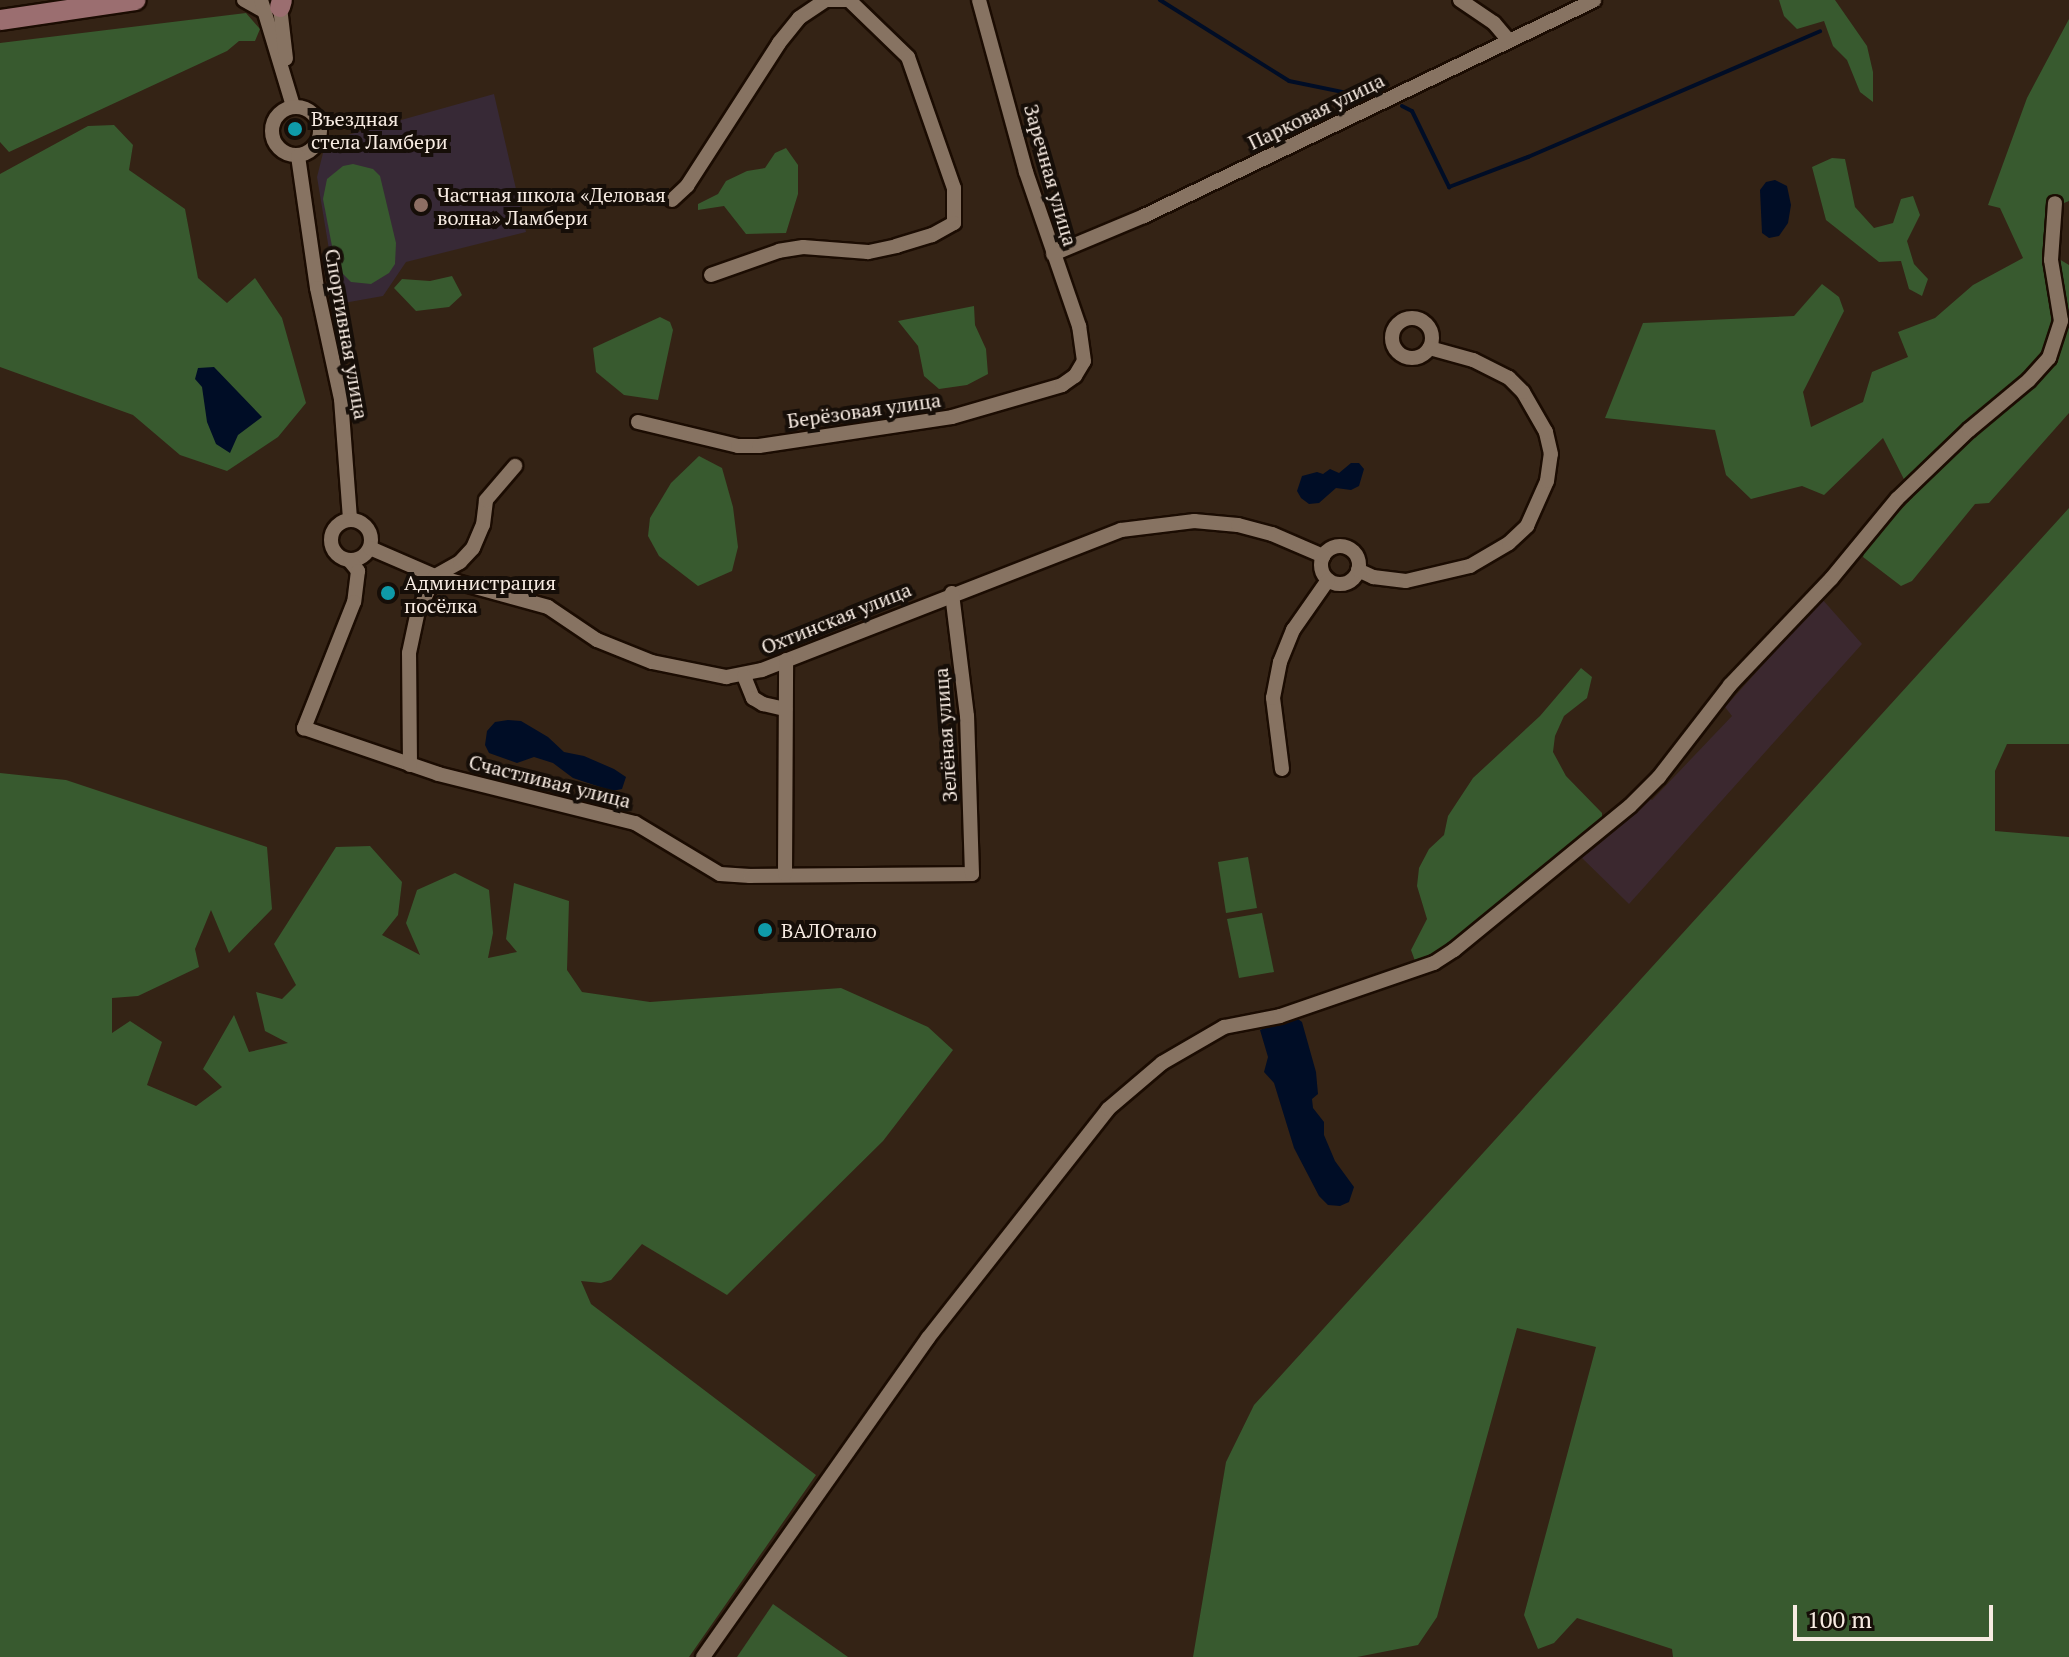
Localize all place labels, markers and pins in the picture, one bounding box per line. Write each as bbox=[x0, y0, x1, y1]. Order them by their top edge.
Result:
place label: Въездная стела Ламбери bbox=[311, 106, 448, 153]
marker: Въездная стела Ламбери bbox=[286, 120, 304, 138]
place label: Частная школа «Деловая волна» Ламбери bbox=[437, 182, 666, 229]
marker: Частная школа «Деловая волна» Ламбери bbox=[412, 196, 430, 214]
place label: Администрация посёлка bbox=[404, 570, 556, 617]
marker: Администрация посёлка bbox=[379, 584, 397, 602]
place label: ВАЛОтало bbox=[781, 918, 877, 942]
marker: ВАЛОтало bbox=[756, 921, 774, 939]

